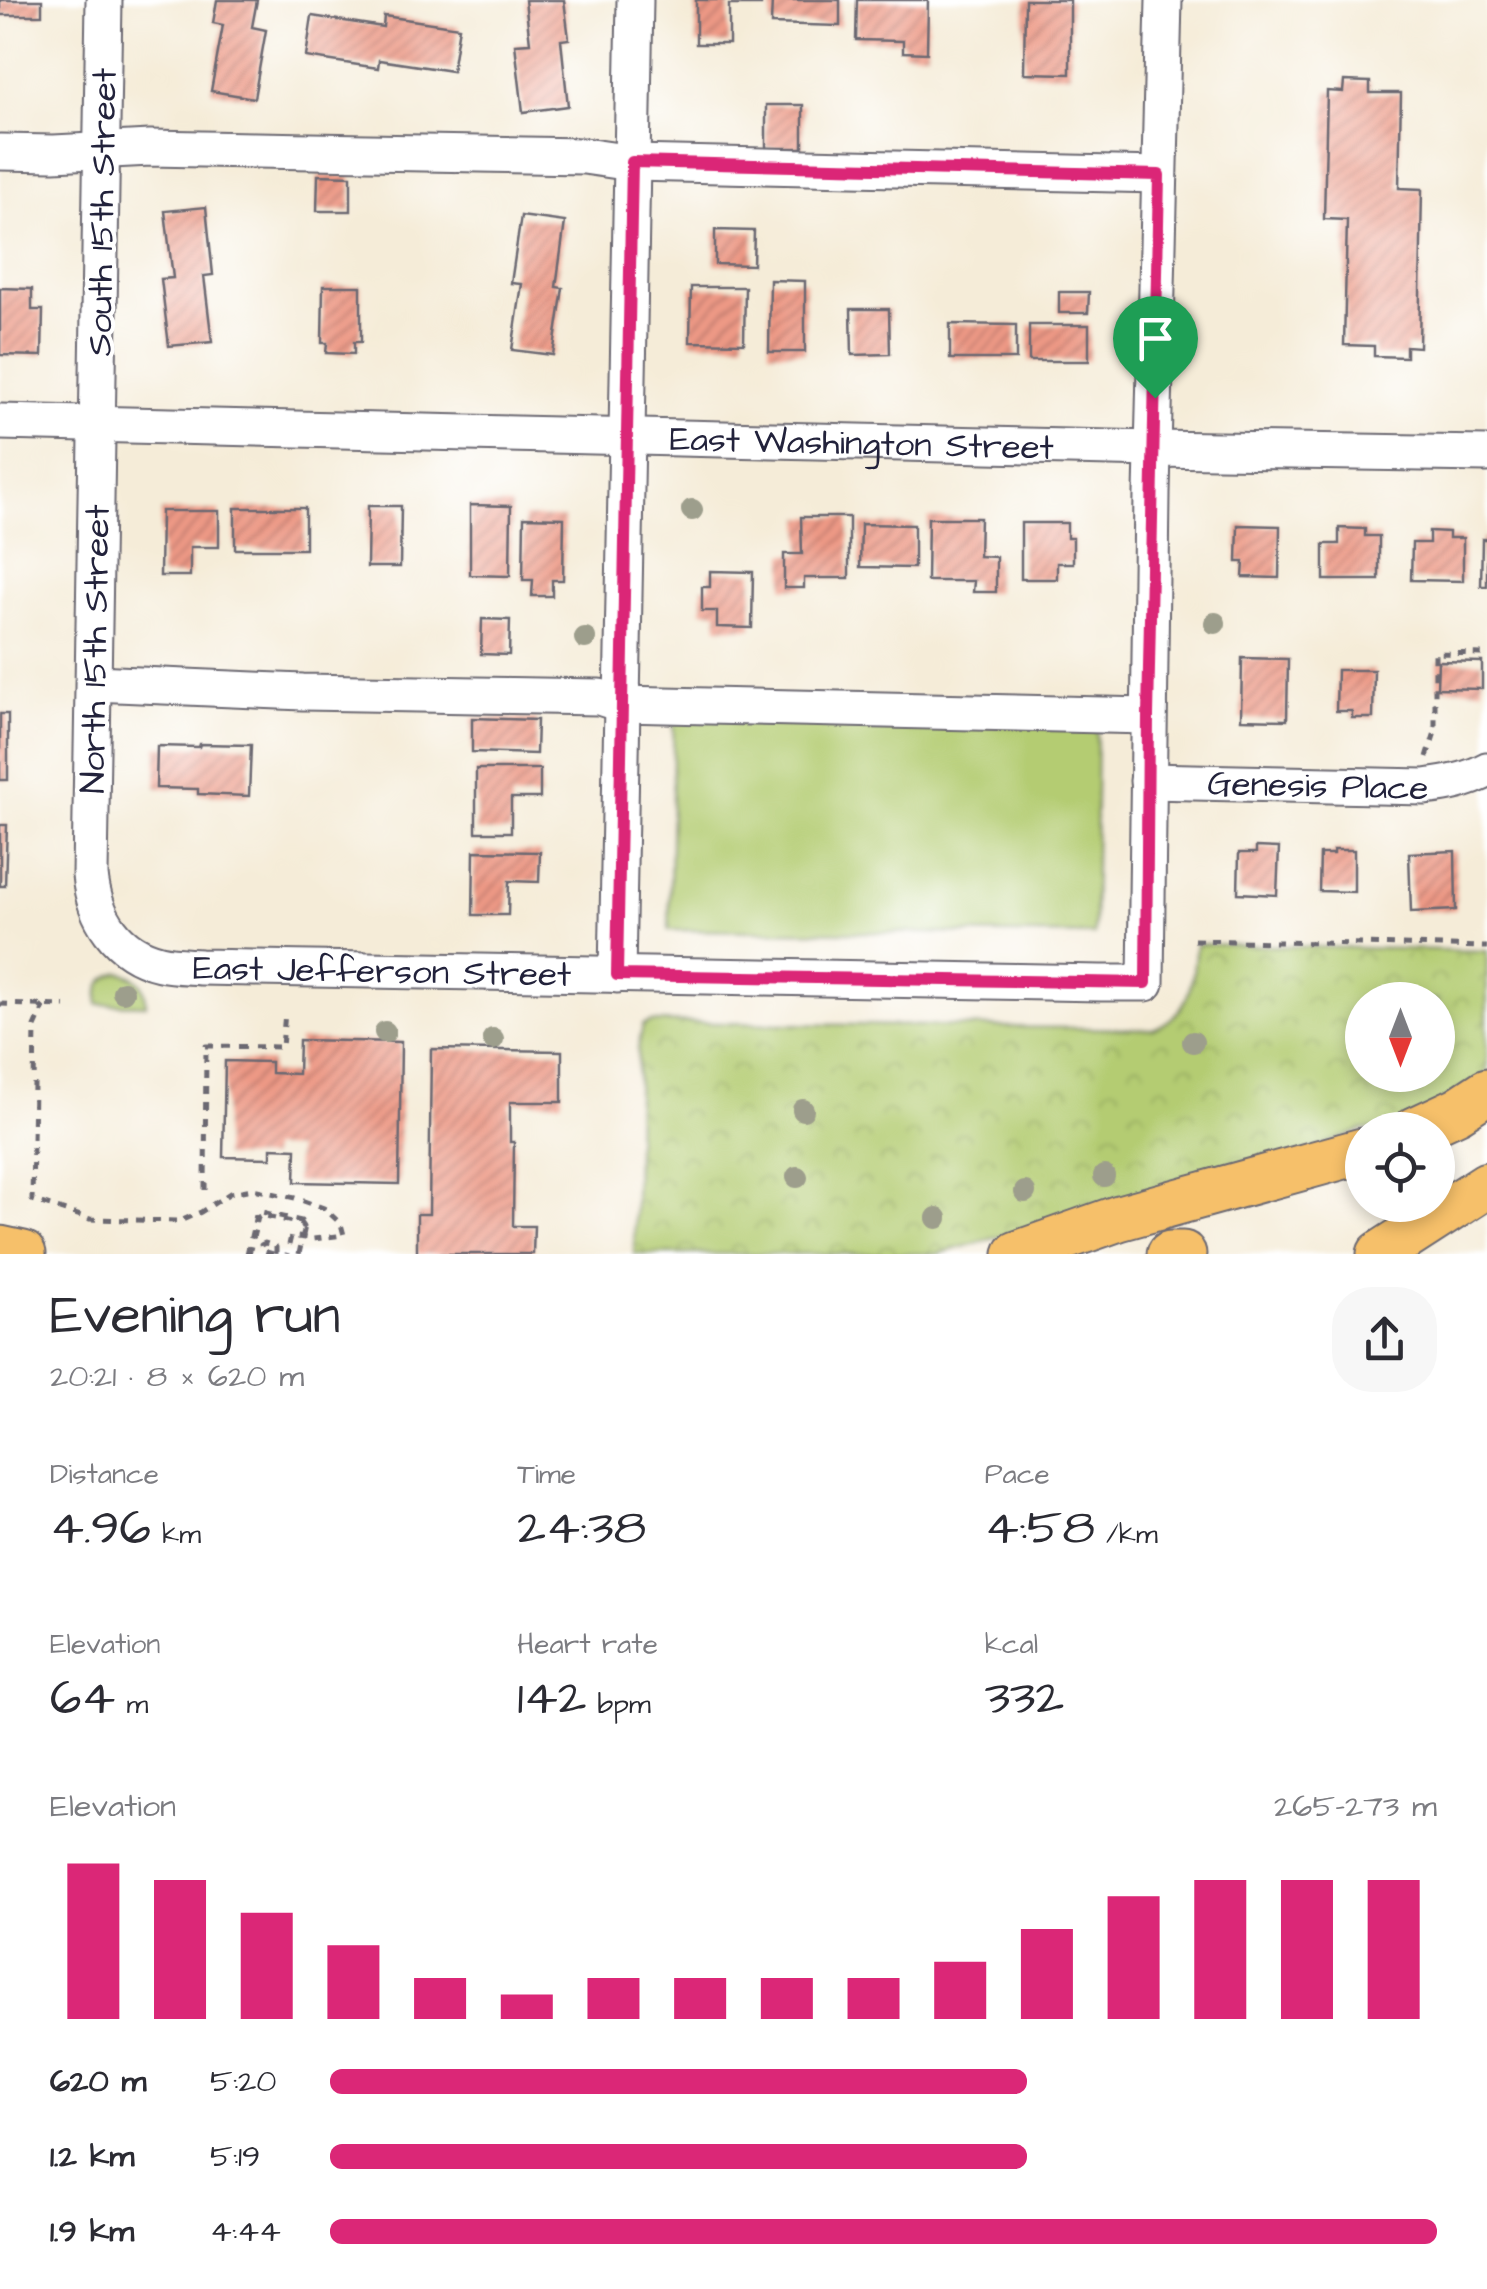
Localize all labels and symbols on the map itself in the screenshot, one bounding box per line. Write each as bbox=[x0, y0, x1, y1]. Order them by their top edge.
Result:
street label: South 15th Street bbox=[75, 68, 130, 357]
pin bbox=[1113, 296, 1198, 399]
street label: East Washington Street bbox=[669, 415, 1054, 473]
street label: North 15th Street bbox=[68, 504, 123, 794]
street label: Genesis Place bbox=[1207, 759, 1429, 813]
street label: East Jefferson Street bbox=[192, 944, 572, 1000]
north arrow bbox=[1345, 982, 1455, 1092]

